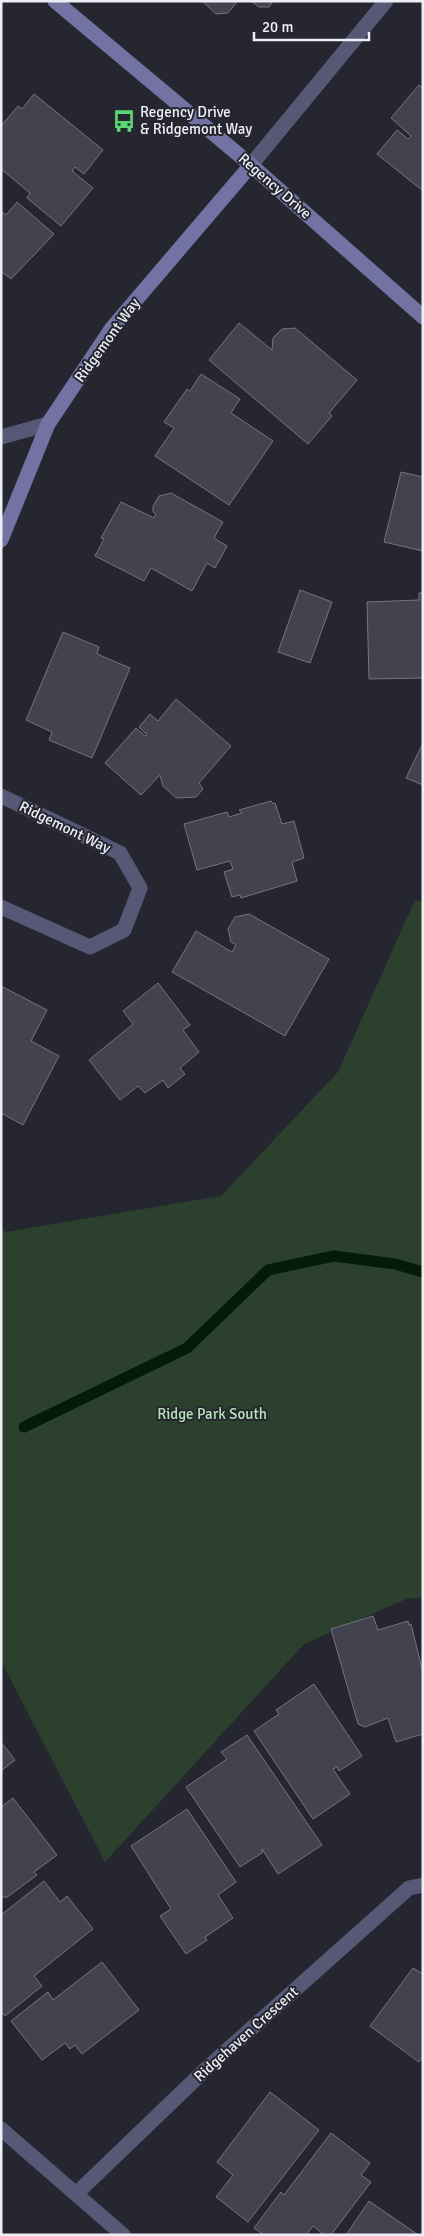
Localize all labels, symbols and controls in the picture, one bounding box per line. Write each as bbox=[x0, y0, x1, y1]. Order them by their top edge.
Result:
scale bar bbox=[254, 10, 369, 42]
text: 20 m bbox=[262, 18, 293, 36]
place label: Regency Drive & Ridgemont Way bbox=[140, 103, 252, 138]
bus stop icon: Regency Drive & Ridgemont Way bbox=[111, 108, 137, 134]
street label: Regency Drive bbox=[235, 149, 315, 223]
street label: Ridgemont Way bbox=[70, 294, 144, 386]
street label: Ridgemont Way bbox=[16, 797, 114, 857]
park label: Ridge Park South bbox=[157, 1405, 267, 1423]
street label: Ridgehaven Crescent bbox=[190, 1983, 302, 2085]

